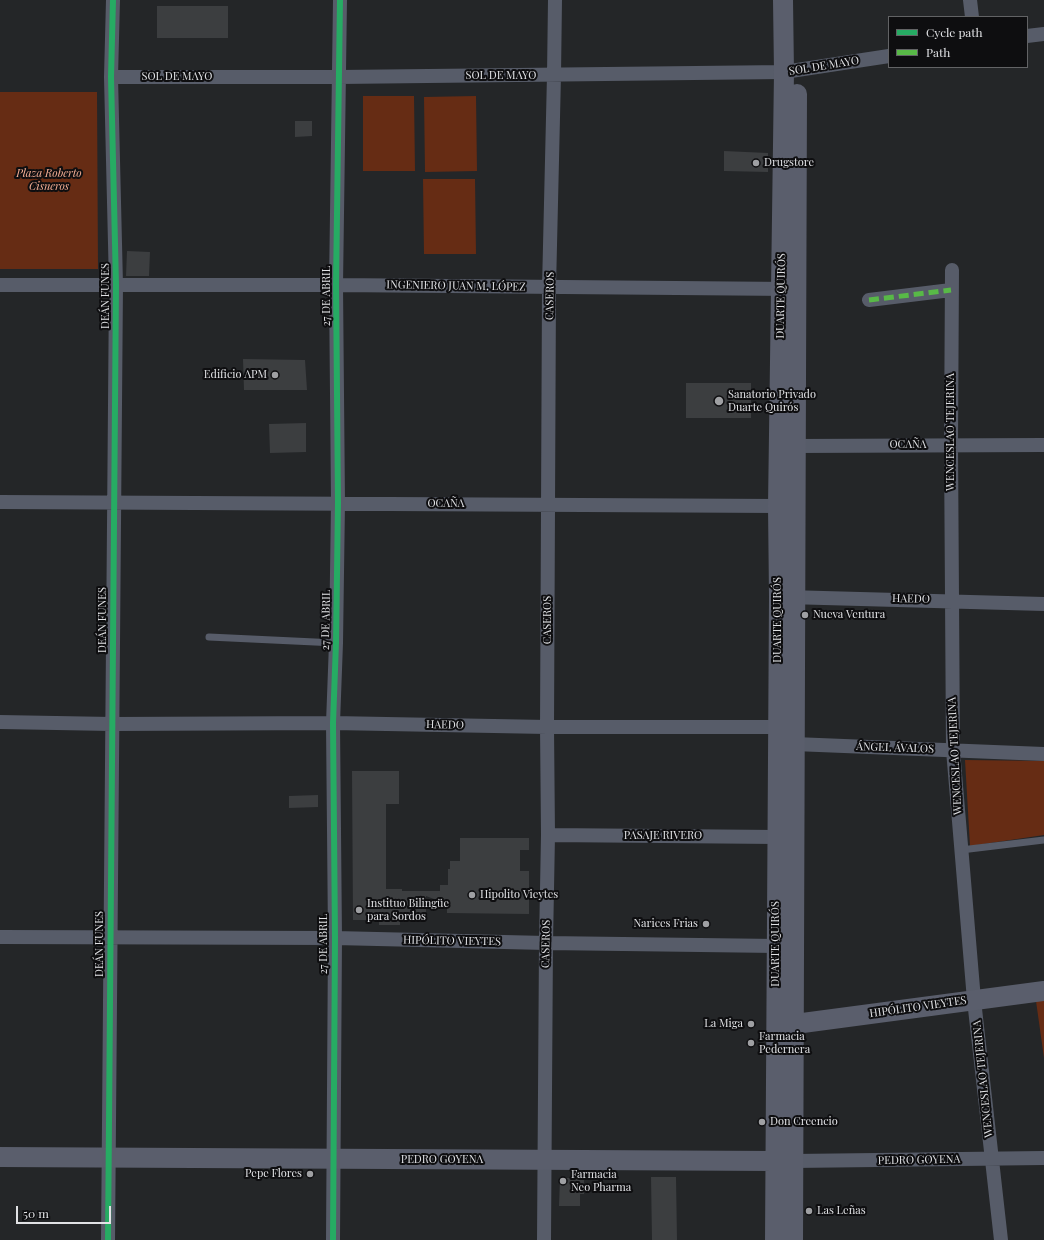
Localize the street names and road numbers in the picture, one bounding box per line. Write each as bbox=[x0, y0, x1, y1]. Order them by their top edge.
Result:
street label: SOL DE MAYO bbox=[788, 54, 860, 78]
street label: SOL DE MAYO bbox=[466, 69, 536, 83]
street label: SOL DE MAYO bbox=[142, 70, 212, 84]
street label: DUARTE QUIRÓS bbox=[774, 253, 788, 339]
street label: DEÁN FUNES bbox=[99, 263, 113, 329]
street label: 27 DE ABRIL bbox=[320, 266, 334, 326]
street label: CASEROS bbox=[543, 272, 557, 320]
street label: INGENIERO JUAN M. LÓPEZ bbox=[386, 278, 526, 294]
street label: WENCESLAO TEJERINA bbox=[944, 373, 958, 491]
street label: OCAÑA bbox=[889, 438, 927, 452]
street label: OCAÑA bbox=[427, 497, 465, 511]
street label: DUARTE QUIRÓS bbox=[771, 577, 785, 663]
street label: DEÁN FUNES bbox=[96, 587, 110, 653]
street label: 27 DE ABRIL bbox=[319, 590, 333, 650]
street label: HAEDO bbox=[892, 592, 930, 606]
street label: CASEROS bbox=[541, 596, 555, 644]
street label: WENCESLAO TEJERINA bbox=[945, 697, 965, 815]
street label: HAEDO bbox=[426, 718, 464, 732]
street label: ÁNGEL ÁVALOS bbox=[856, 740, 934, 756]
street label: PASAJE RIVERO bbox=[624, 829, 702, 843]
street label: DUARTE QUIRÓS bbox=[769, 901, 783, 987]
street label: DEÁN FUNES bbox=[93, 911, 107, 977]
street label: 27 DE ABRIL bbox=[317, 914, 331, 974]
street label: CASEROS bbox=[539, 920, 553, 968]
street label: HIPÓLITO VIEYTES bbox=[403, 934, 501, 948]
street label: HIPÓLITO VIEYTES bbox=[869, 994, 967, 1020]
street label: WENCESLAO TEJERINA bbox=[970, 1020, 996, 1138]
street label: PEDRO GOYENA bbox=[401, 1153, 483, 1167]
street label: PEDRO GOYENA bbox=[878, 1153, 960, 1167]

